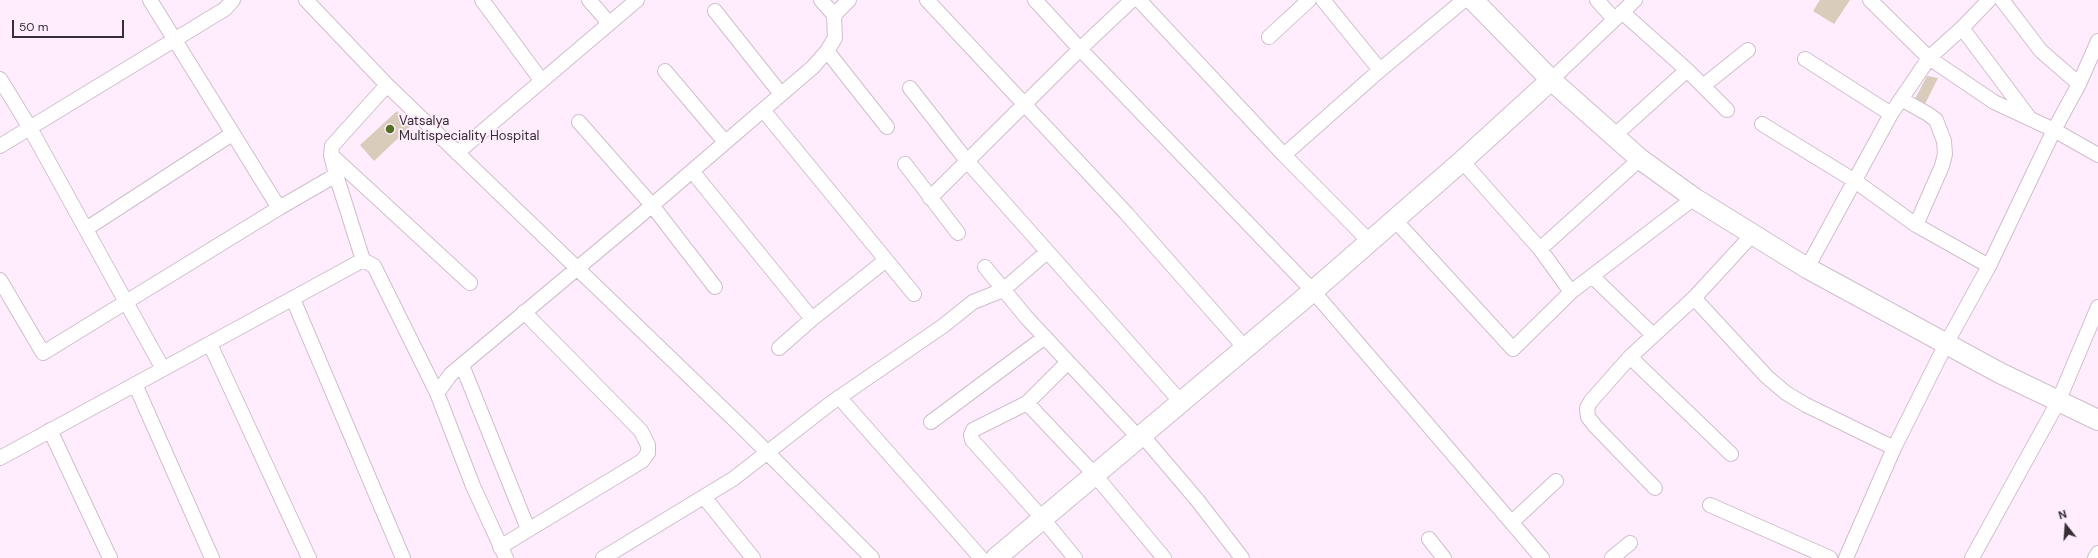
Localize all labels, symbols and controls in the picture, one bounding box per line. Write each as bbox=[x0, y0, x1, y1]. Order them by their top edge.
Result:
scale bar bbox=[14, 12, 126, 38]
text: 50 m bbox=[19, 19, 48, 35]
place label: Vatsalya Multispeciality Hospital bbox=[399, 114, 539, 145]
marker: Vatsalya Multispeciality Hospital bbox=[384, 123, 396, 135]
north arrow bbox=[2046, 506, 2086, 546]
text: N bbox=[2057, 507, 2068, 522]

